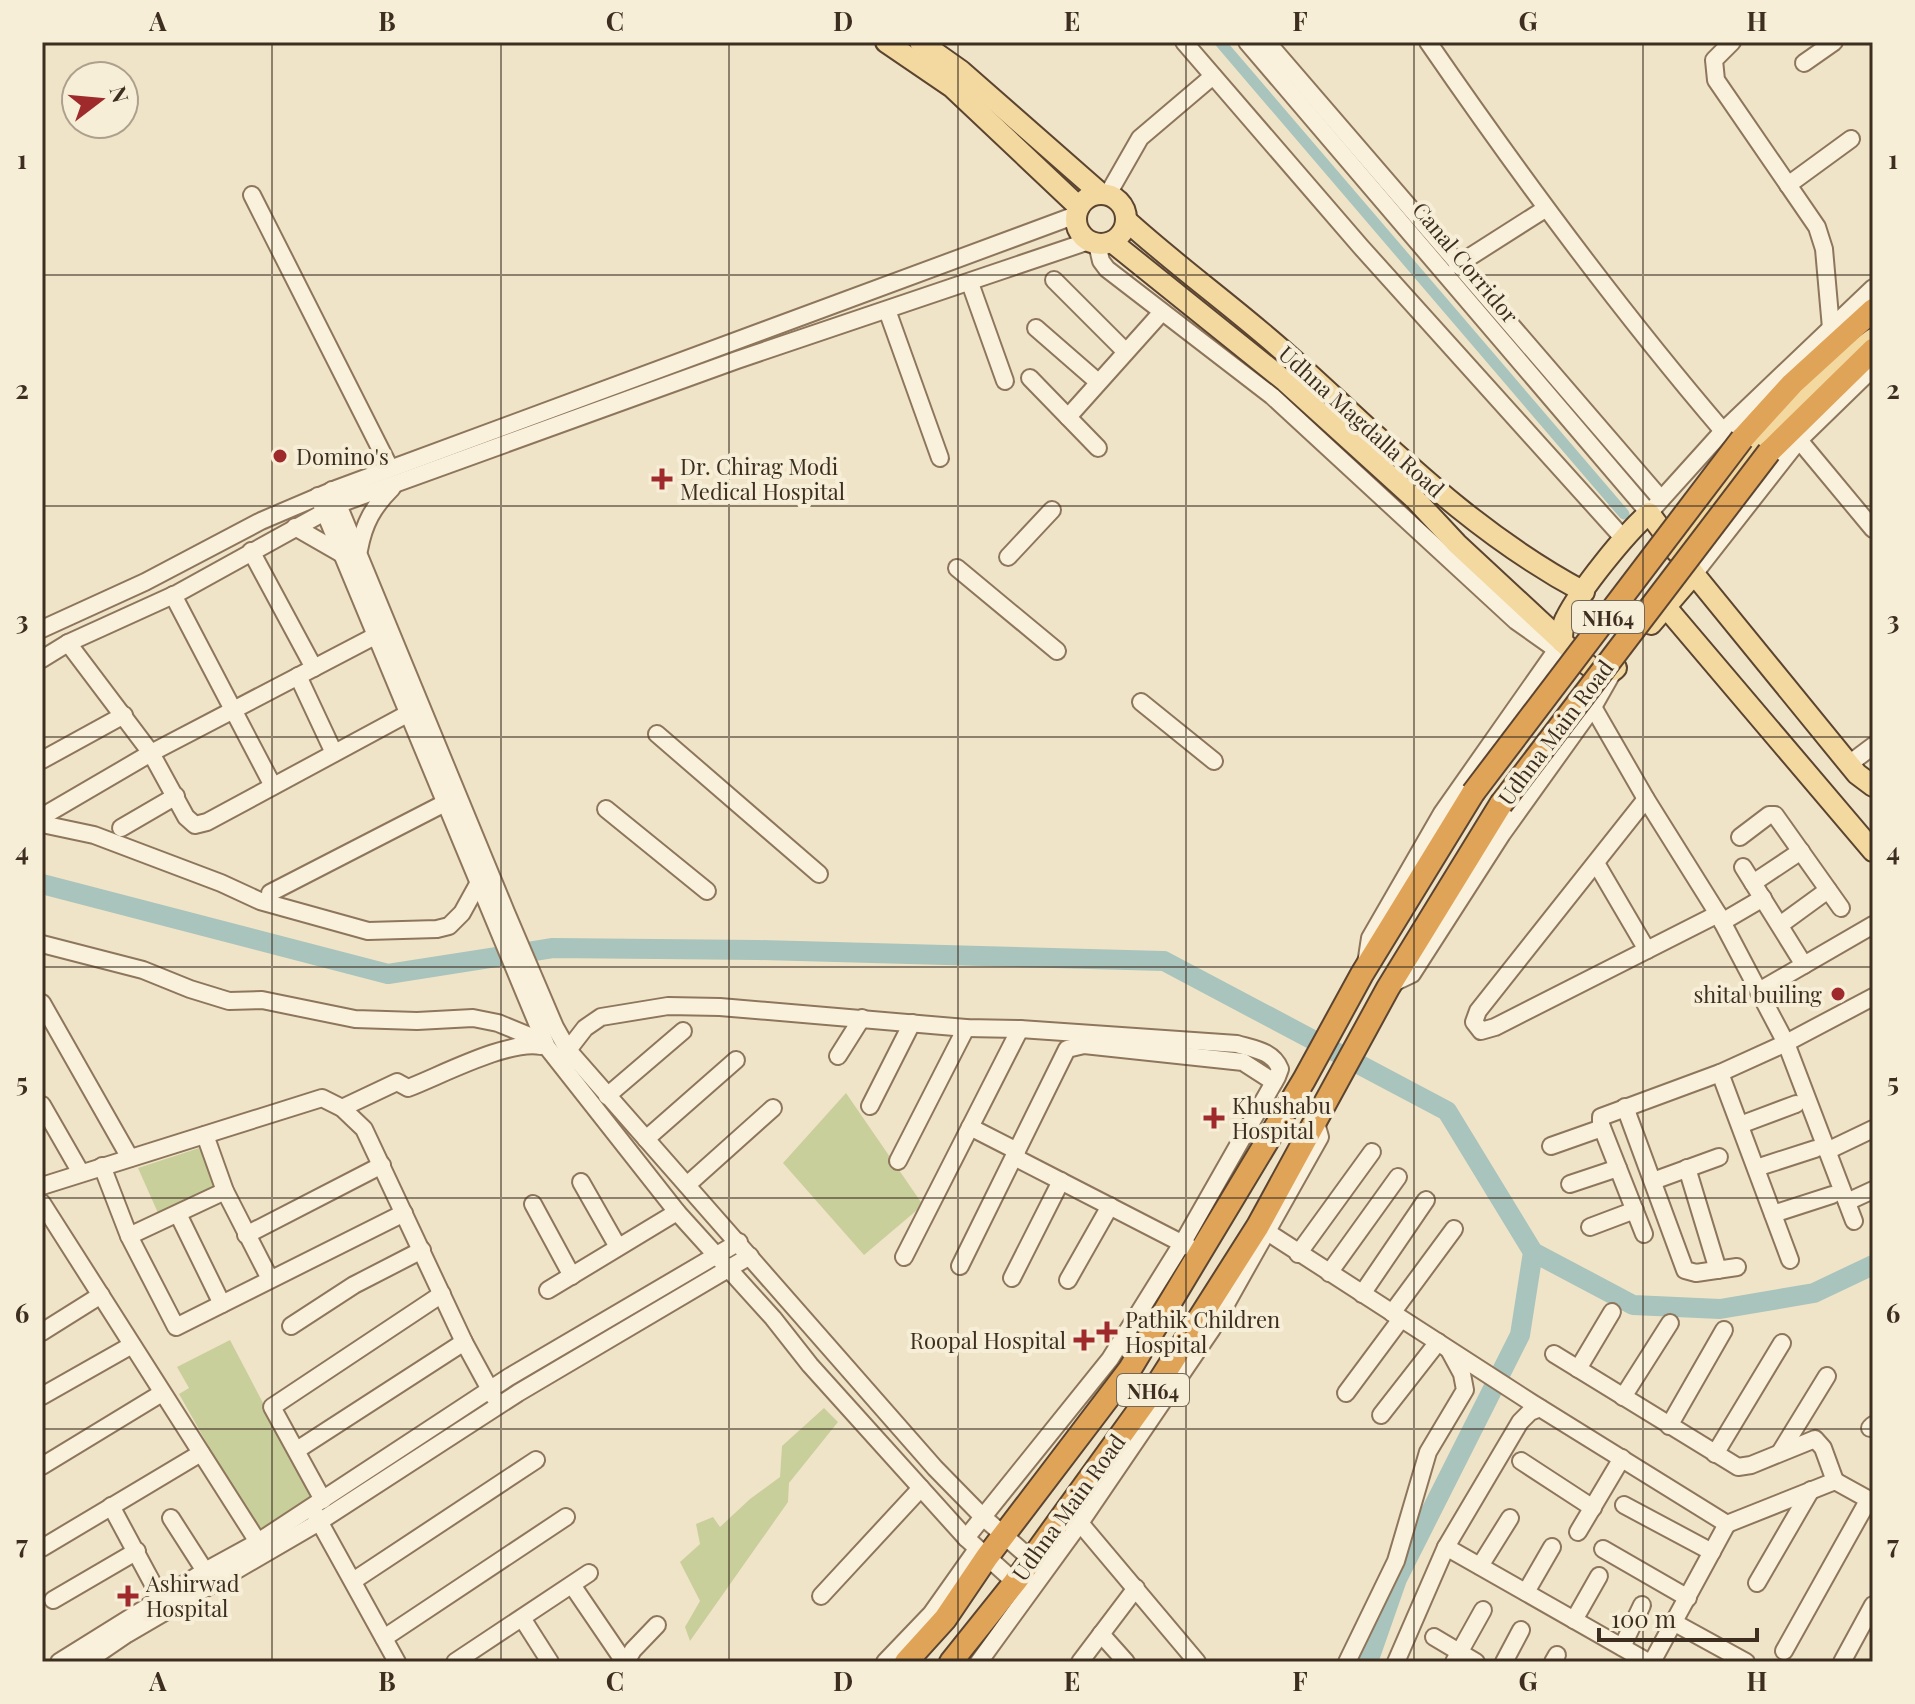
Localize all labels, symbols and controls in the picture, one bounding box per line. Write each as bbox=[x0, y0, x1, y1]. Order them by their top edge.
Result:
text: A bbox=[148, 3, 167, 38]
text: B bbox=[378, 3, 396, 38]
text: C bbox=[606, 3, 624, 38]
text: D bbox=[833, 3, 853, 38]
text: E bbox=[1064, 3, 1080, 38]
text: F bbox=[1292, 3, 1308, 38]
text: G bbox=[1518, 3, 1538, 38]
text: H bbox=[1747, 3, 1767, 38]
north arrow bbox=[60, 60, 140, 140]
text: N bbox=[104, 82, 137, 106]
text: 1 bbox=[17, 141, 27, 176]
text: 1 bbox=[1888, 141, 1898, 176]
street label: Canal Corridor bbox=[1406, 195, 1526, 329]
street label: Udhna Magdalla Road bbox=[1273, 338, 1452, 504]
text: 2 bbox=[15, 371, 29, 406]
text: 2 bbox=[1886, 371, 1900, 406]
place label: Domino's bbox=[296, 441, 389, 471]
marker: Domino's bbox=[271, 447, 289, 465]
place label: Dr. Chirag Modi Medical Hospital bbox=[680, 451, 845, 506]
marker: Dr. Chirag Modi Medical Hospital bbox=[651, 468, 673, 490]
road number: NH64 bbox=[1572, 601, 1644, 633]
text: 3 bbox=[16, 602, 28, 637]
text: 3 bbox=[1887, 602, 1899, 637]
street label: Udhna Main Road bbox=[1490, 653, 1620, 811]
text: 4 bbox=[15, 833, 29, 868]
text: 4 bbox=[1886, 833, 1900, 868]
place label: shital builing bbox=[1693, 979, 1822, 1009]
marker: shital builing bbox=[1829, 985, 1847, 1003]
text: 5 bbox=[16, 1064, 28, 1099]
text: 5 bbox=[1887, 1064, 1899, 1099]
place label: Khushabu Hospital bbox=[1232, 1090, 1331, 1145]
marker: Khushabu Hospital bbox=[1203, 1107, 1225, 1129]
text: 6 bbox=[15, 1295, 29, 1330]
text: 6 bbox=[1886, 1295, 1900, 1330]
place label: Pathik Children Hospital bbox=[1125, 1304, 1280, 1359]
marker: Pathik Children Hospital bbox=[1096, 1321, 1118, 1343]
place label: Roopal Hospital bbox=[910, 1325, 1066, 1355]
marker: Roopal Hospital bbox=[1073, 1329, 1095, 1351]
road number: NH64 bbox=[1117, 1374, 1189, 1406]
street label: Udhna Main Road bbox=[1005, 1427, 1132, 1586]
text: 7 bbox=[16, 1526, 28, 1561]
text: 7 bbox=[1887, 1526, 1899, 1561]
place label: Ashirwad Hospital bbox=[145, 1568, 240, 1623]
marker: Ashirwad Hospital bbox=[117, 1585, 139, 1607]
scale bar bbox=[1599, 1592, 1757, 1642]
text: 100 m bbox=[1611, 1602, 1676, 1634]
text: A bbox=[148, 1663, 167, 1698]
text: B bbox=[378, 1663, 396, 1698]
text: C bbox=[606, 1663, 624, 1698]
text: D bbox=[833, 1663, 853, 1698]
text: E bbox=[1064, 1663, 1080, 1698]
text: F bbox=[1292, 1663, 1308, 1698]
text: G bbox=[1518, 1663, 1538, 1698]
text: H bbox=[1747, 1663, 1767, 1698]

